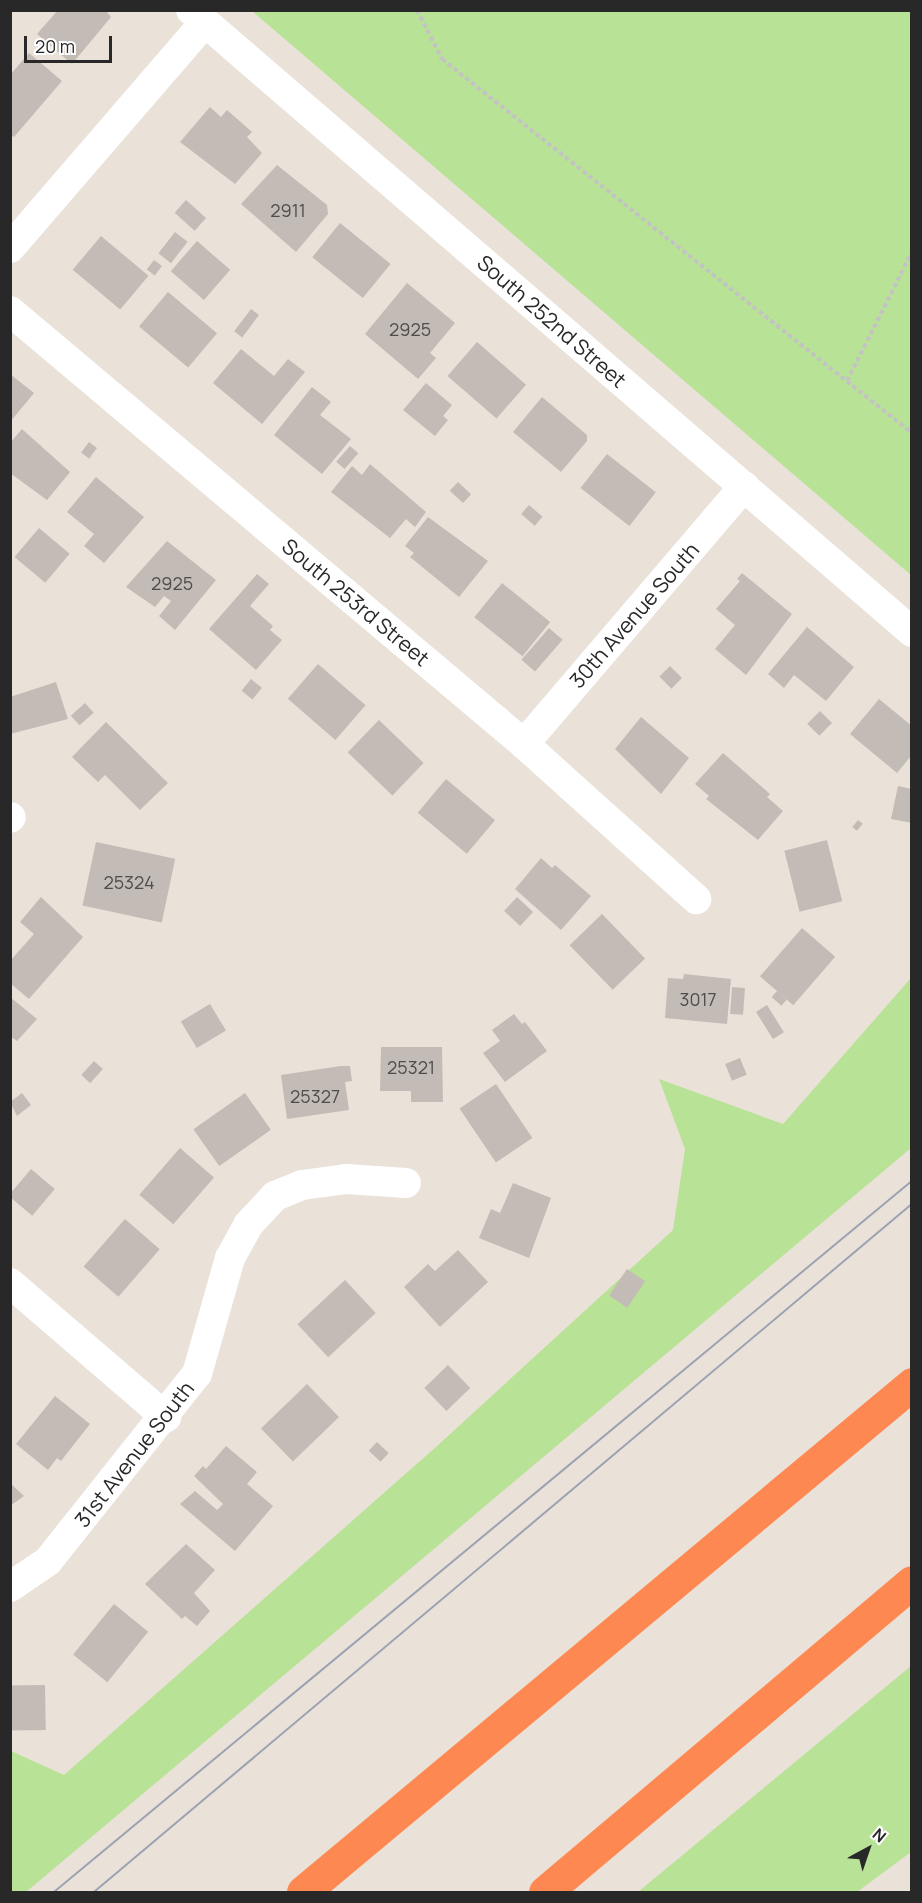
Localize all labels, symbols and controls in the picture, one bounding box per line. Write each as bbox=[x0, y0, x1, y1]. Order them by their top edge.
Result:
scale bar bbox=[27, 24, 116, 62]
text: 20 m bbox=[35, 34, 75, 58]
house number: 2911 bbox=[270, 199, 306, 221]
street label: South 252nd Street bbox=[472, 249, 632, 393]
house number: 2925 bbox=[389, 318, 431, 340]
street label: South 253rd Street bbox=[277, 533, 435, 671]
street label: 30th Avenue South bbox=[564, 537, 704, 693]
house number: 2925 bbox=[151, 572, 193, 594]
house number: 25324 bbox=[103, 871, 155, 893]
house number: 3017 bbox=[680, 988, 716, 1010]
house number: 25321 bbox=[387, 1056, 435, 1078]
house number: 25327 bbox=[290, 1085, 340, 1107]
street label: 31st Avenue South bbox=[69, 1376, 199, 1532]
north arrow bbox=[838, 1819, 898, 1879]
text: N bbox=[868, 1823, 891, 1847]

